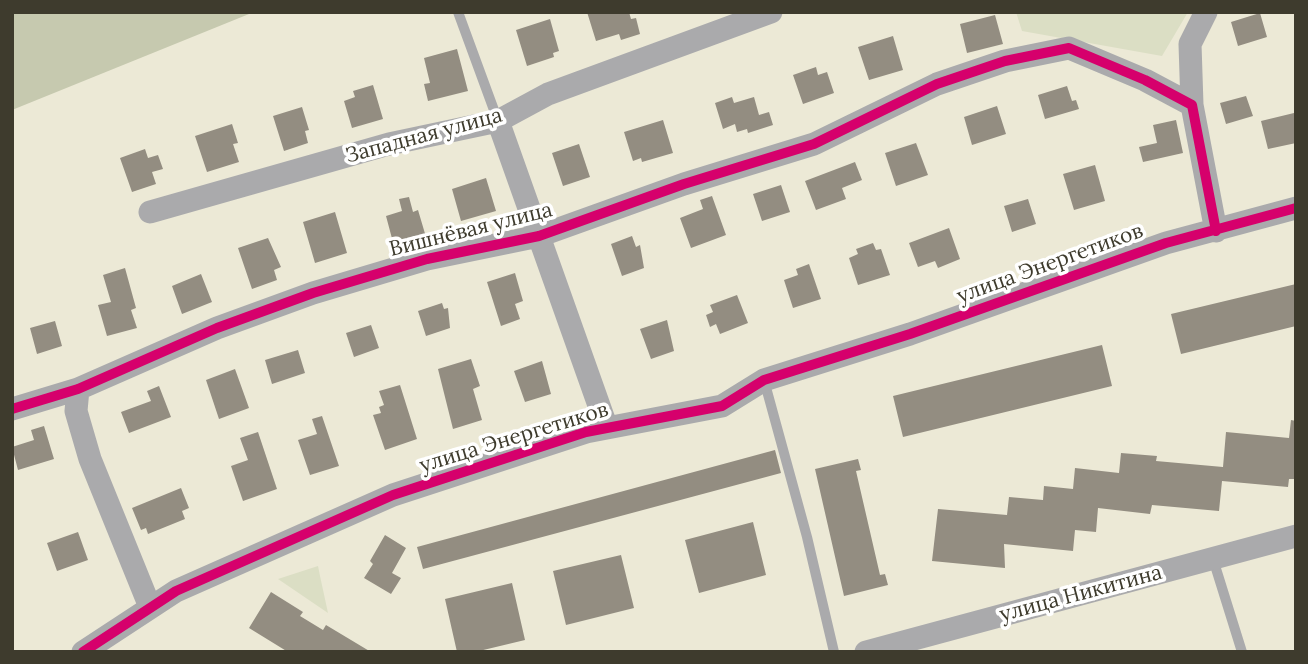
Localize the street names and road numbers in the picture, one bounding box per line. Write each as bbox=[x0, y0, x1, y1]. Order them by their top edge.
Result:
street label: Западная улица bbox=[343, 103, 505, 169]
street label: Вишнёвая улица bbox=[387, 198, 555, 262]
street label: улица Энергетиков bbox=[954, 219, 1146, 309]
street label: улица Энергетиков bbox=[417, 397, 611, 479]
street label: улица Никитина bbox=[997, 560, 1165, 628]

